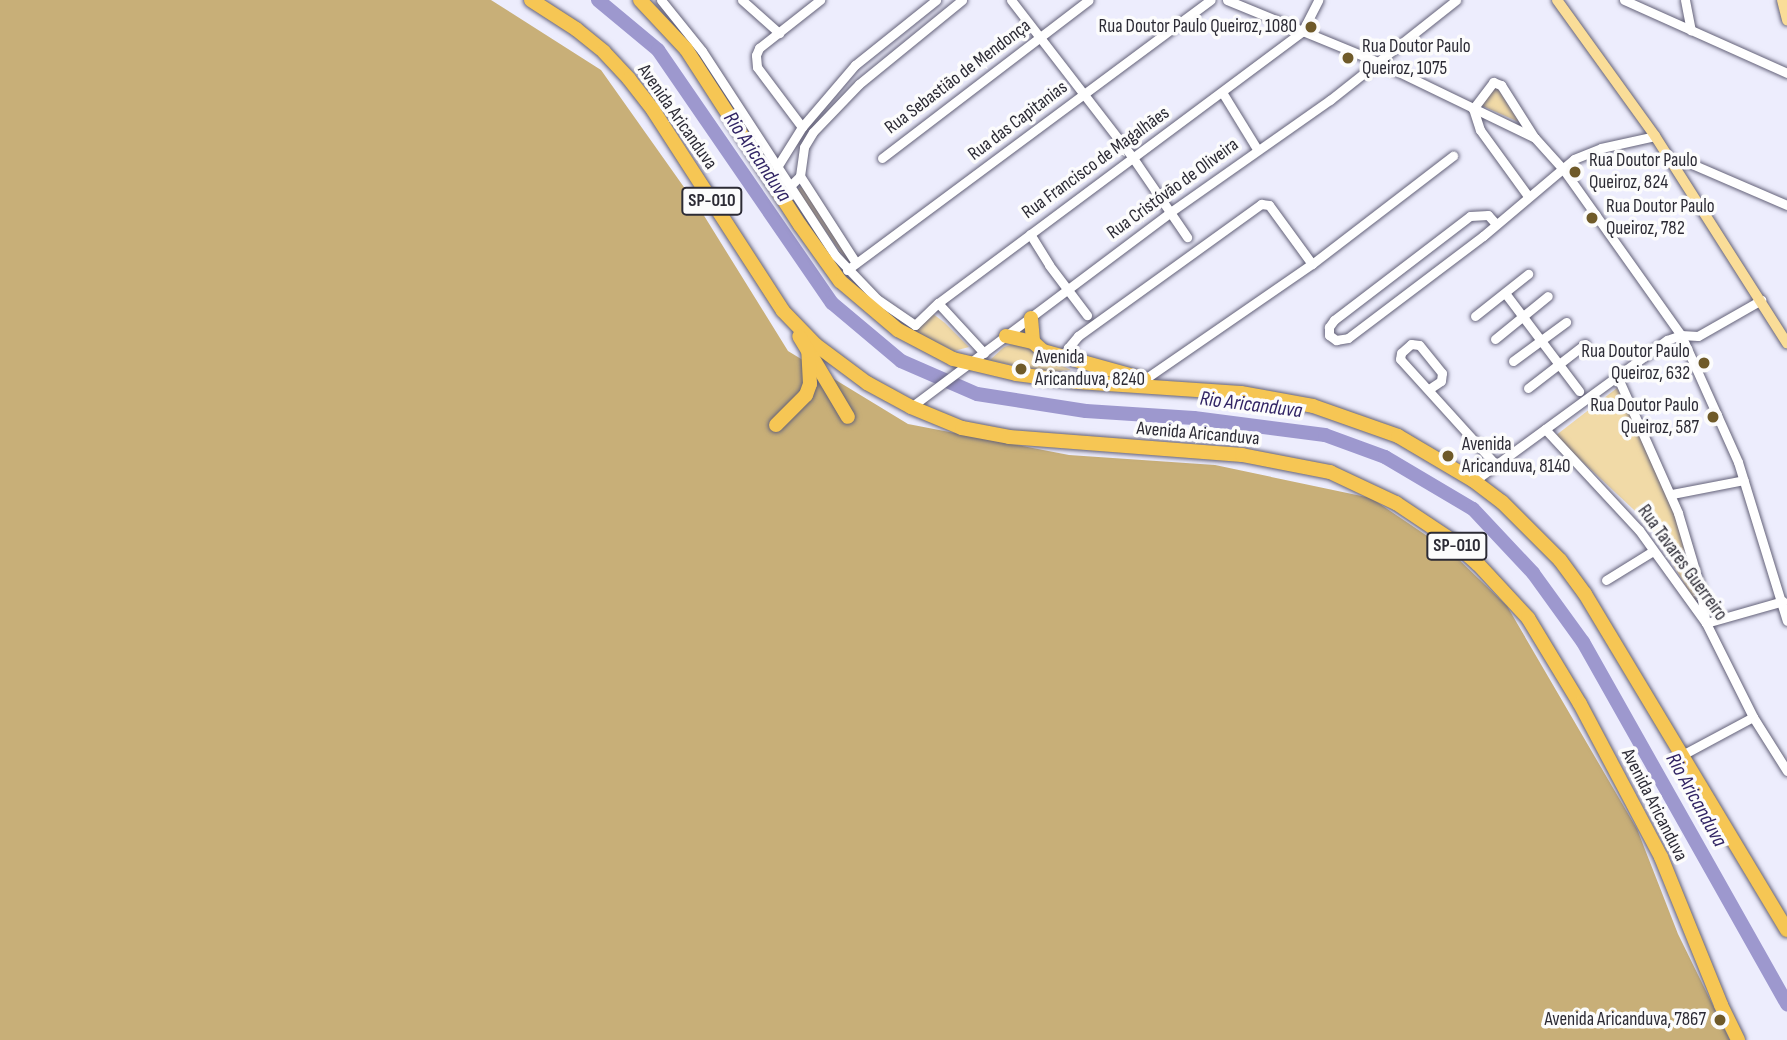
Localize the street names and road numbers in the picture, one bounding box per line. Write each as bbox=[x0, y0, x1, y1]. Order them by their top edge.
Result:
street label: Rua Sebastião de Mendonça bbox=[881, 15, 1035, 139]
street label: Avenida Aricanduva bbox=[632, 60, 722, 174]
street label: Rua das Capitanias bbox=[964, 76, 1072, 166]
street label: Rua Francisco de Magalhães bbox=[1018, 102, 1174, 224]
street label: Rua Cristóvão de Oliveira bbox=[1103, 134, 1243, 244]
road number: SP-010 bbox=[680, 186, 744, 216]
street label: Avenida Aricanduva bbox=[1136, 417, 1260, 451]
street label: Rua Tavares Guerreiro bbox=[1632, 501, 1732, 625]
road number: SP-010 bbox=[1426, 532, 1488, 560]
street label: Avenida Aricanduva bbox=[1616, 745, 1692, 865]

